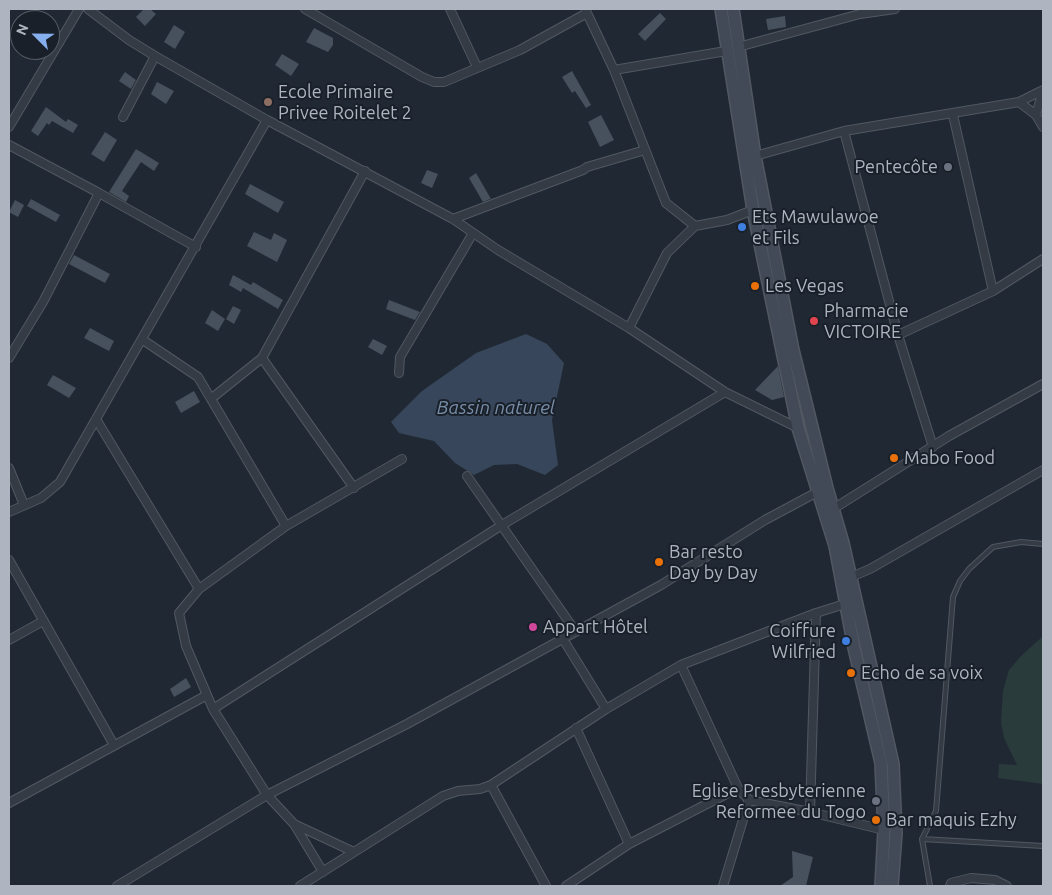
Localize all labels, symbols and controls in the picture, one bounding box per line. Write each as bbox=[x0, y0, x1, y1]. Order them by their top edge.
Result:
north arrow bbox=[10, 10, 60, 60]
text: N bbox=[13, 22, 32, 37]
place label: Ecole Primaire Privee Roitelet 2 bbox=[278, 81, 412, 124]
marker: Ecole Primaire Privee Roitelet 2 bbox=[262, 96, 274, 108]
place label: Pentecôte bbox=[855, 156, 938, 178]
marker: Pentecôte bbox=[942, 161, 954, 173]
place label: Ets Mawulawoe et Fils bbox=[752, 206, 879, 248]
marker: Ets Mawulawoe et Fils bbox=[736, 221, 748, 233]
place label: Les Vegas bbox=[765, 275, 844, 297]
marker: Les Vegas bbox=[749, 280, 761, 292]
place label: Pharmacie VICTOIRE bbox=[824, 300, 909, 342]
marker: Pharmacie VICTOIRE bbox=[808, 315, 820, 327]
water label: Bassin naturel bbox=[437, 397, 555, 419]
place label: Mabo Food bbox=[904, 447, 995, 469]
marker: Mabo Food bbox=[888, 452, 900, 464]
place label: Bar resto Day by Day bbox=[669, 541, 758, 584]
marker: Bar resto Day by Day bbox=[653, 556, 665, 568]
place label: Appart Hôtel bbox=[543, 616, 648, 638]
place label: Coiffure Wilfried bbox=[769, 620, 836, 662]
marker: Appart Hôtel bbox=[527, 621, 539, 633]
marker: Coiffure Wilfried bbox=[840, 635, 852, 647]
place label: Echo de sa voix bbox=[861, 662, 983, 684]
marker: Echo de sa voix bbox=[845, 667, 857, 679]
place label: Eglise Presbyterienne Reformee du Togo bbox=[692, 780, 866, 822]
marker: Eglise Presbyterienne Reformee du Togo bbox=[870, 795, 882, 807]
place label: Bar maquis Ezhy bbox=[886, 809, 1017, 831]
marker: Bar maquis Ezhy bbox=[870, 814, 882, 826]

